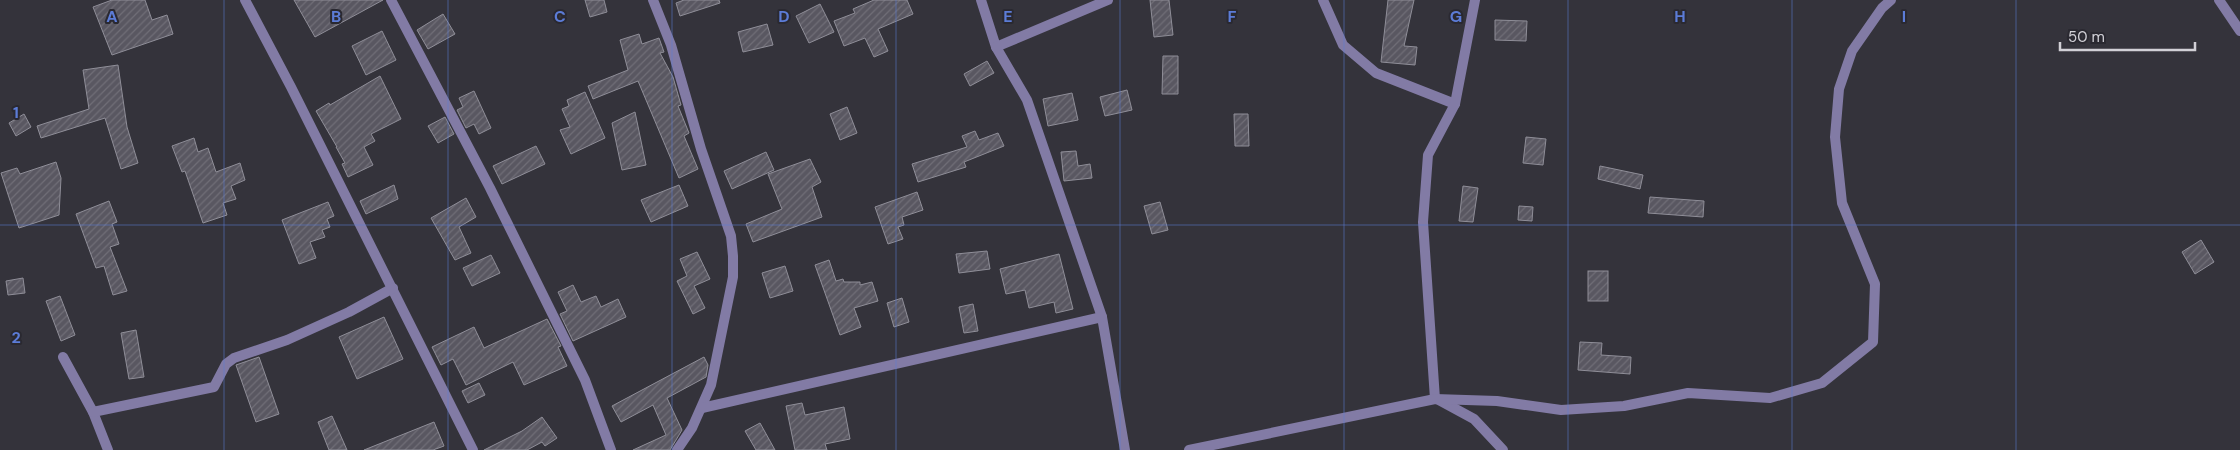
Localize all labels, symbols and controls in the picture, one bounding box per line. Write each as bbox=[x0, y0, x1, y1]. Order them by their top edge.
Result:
text: A bbox=[106, 6, 118, 27]
text: B bbox=[331, 6, 341, 27]
text: C bbox=[554, 6, 566, 27]
text: D bbox=[778, 6, 790, 27]
text: E bbox=[1003, 6, 1013, 27]
text: F bbox=[1228, 6, 1237, 27]
text: G bbox=[1450, 6, 1462, 27]
text: H bbox=[1674, 6, 1686, 27]
text: I bbox=[1902, 6, 1906, 27]
scale bar bbox=[2060, 20, 2195, 52]
text: 50 m bbox=[2068, 27, 2105, 47]
text: 1 bbox=[13, 102, 19, 123]
text: 2 bbox=[11, 327, 21, 348]

